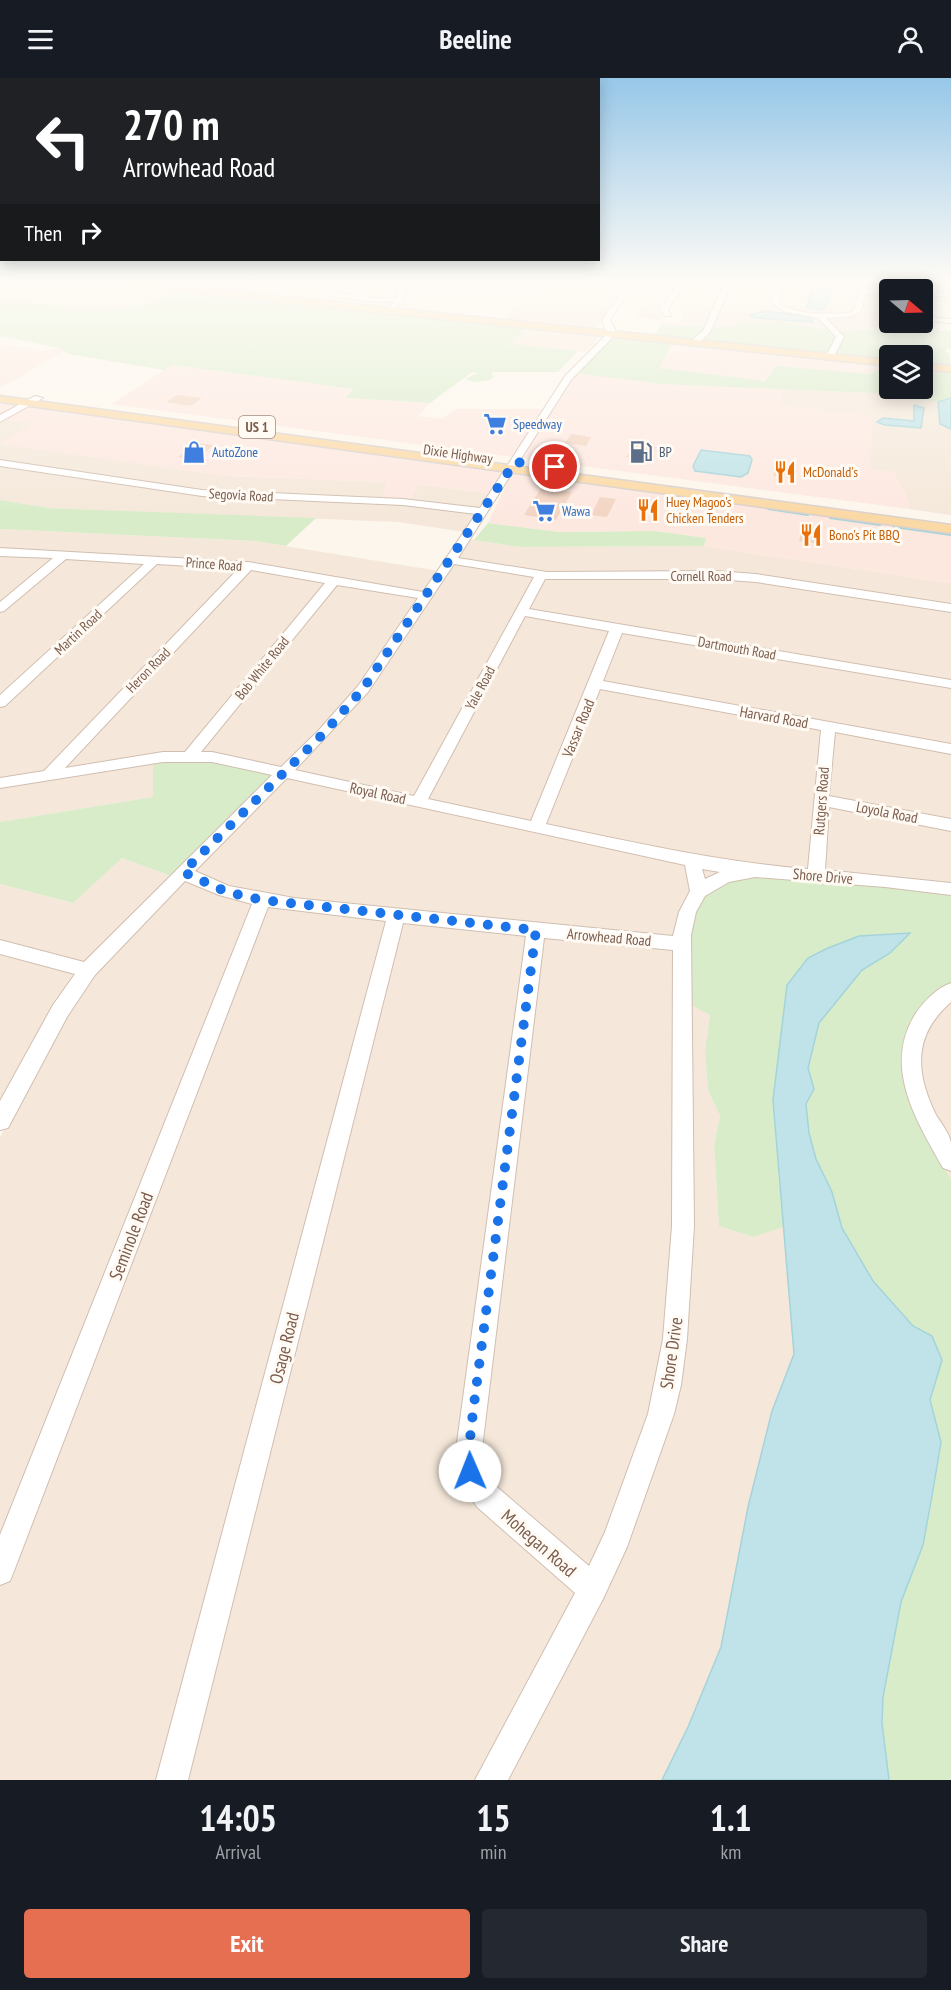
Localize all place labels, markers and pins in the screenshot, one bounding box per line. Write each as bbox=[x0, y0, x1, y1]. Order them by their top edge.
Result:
supermarket icon: Speedway bbox=[482, 411, 508, 437]
place label: Speedway bbox=[513, 415, 562, 433]
shop icon: AutoZone bbox=[181, 439, 207, 465]
fuel station icon: BP bbox=[628, 439, 654, 465]
pin bbox=[529, 441, 580, 492]
place label: AutoZone bbox=[212, 443, 258, 461]
place label: BP bbox=[659, 443, 672, 461]
restaurant icon: McDonald's bbox=[772, 459, 798, 485]
place label: McDonald's bbox=[803, 463, 858, 481]
place label: Huey Magoo's Chicken Tenders bbox=[666, 493, 744, 527]
restaurant icon: Huey Magoo's Chicken Tenders bbox=[635, 497, 661, 523]
supermarket icon: Wawa bbox=[531, 498, 557, 524]
place label: Wawa bbox=[562, 502, 590, 520]
restaurant icon: Bono's Pit BBQ bbox=[798, 522, 824, 548]
place label: Bono's Pit BBQ bbox=[829, 526, 900, 544]

